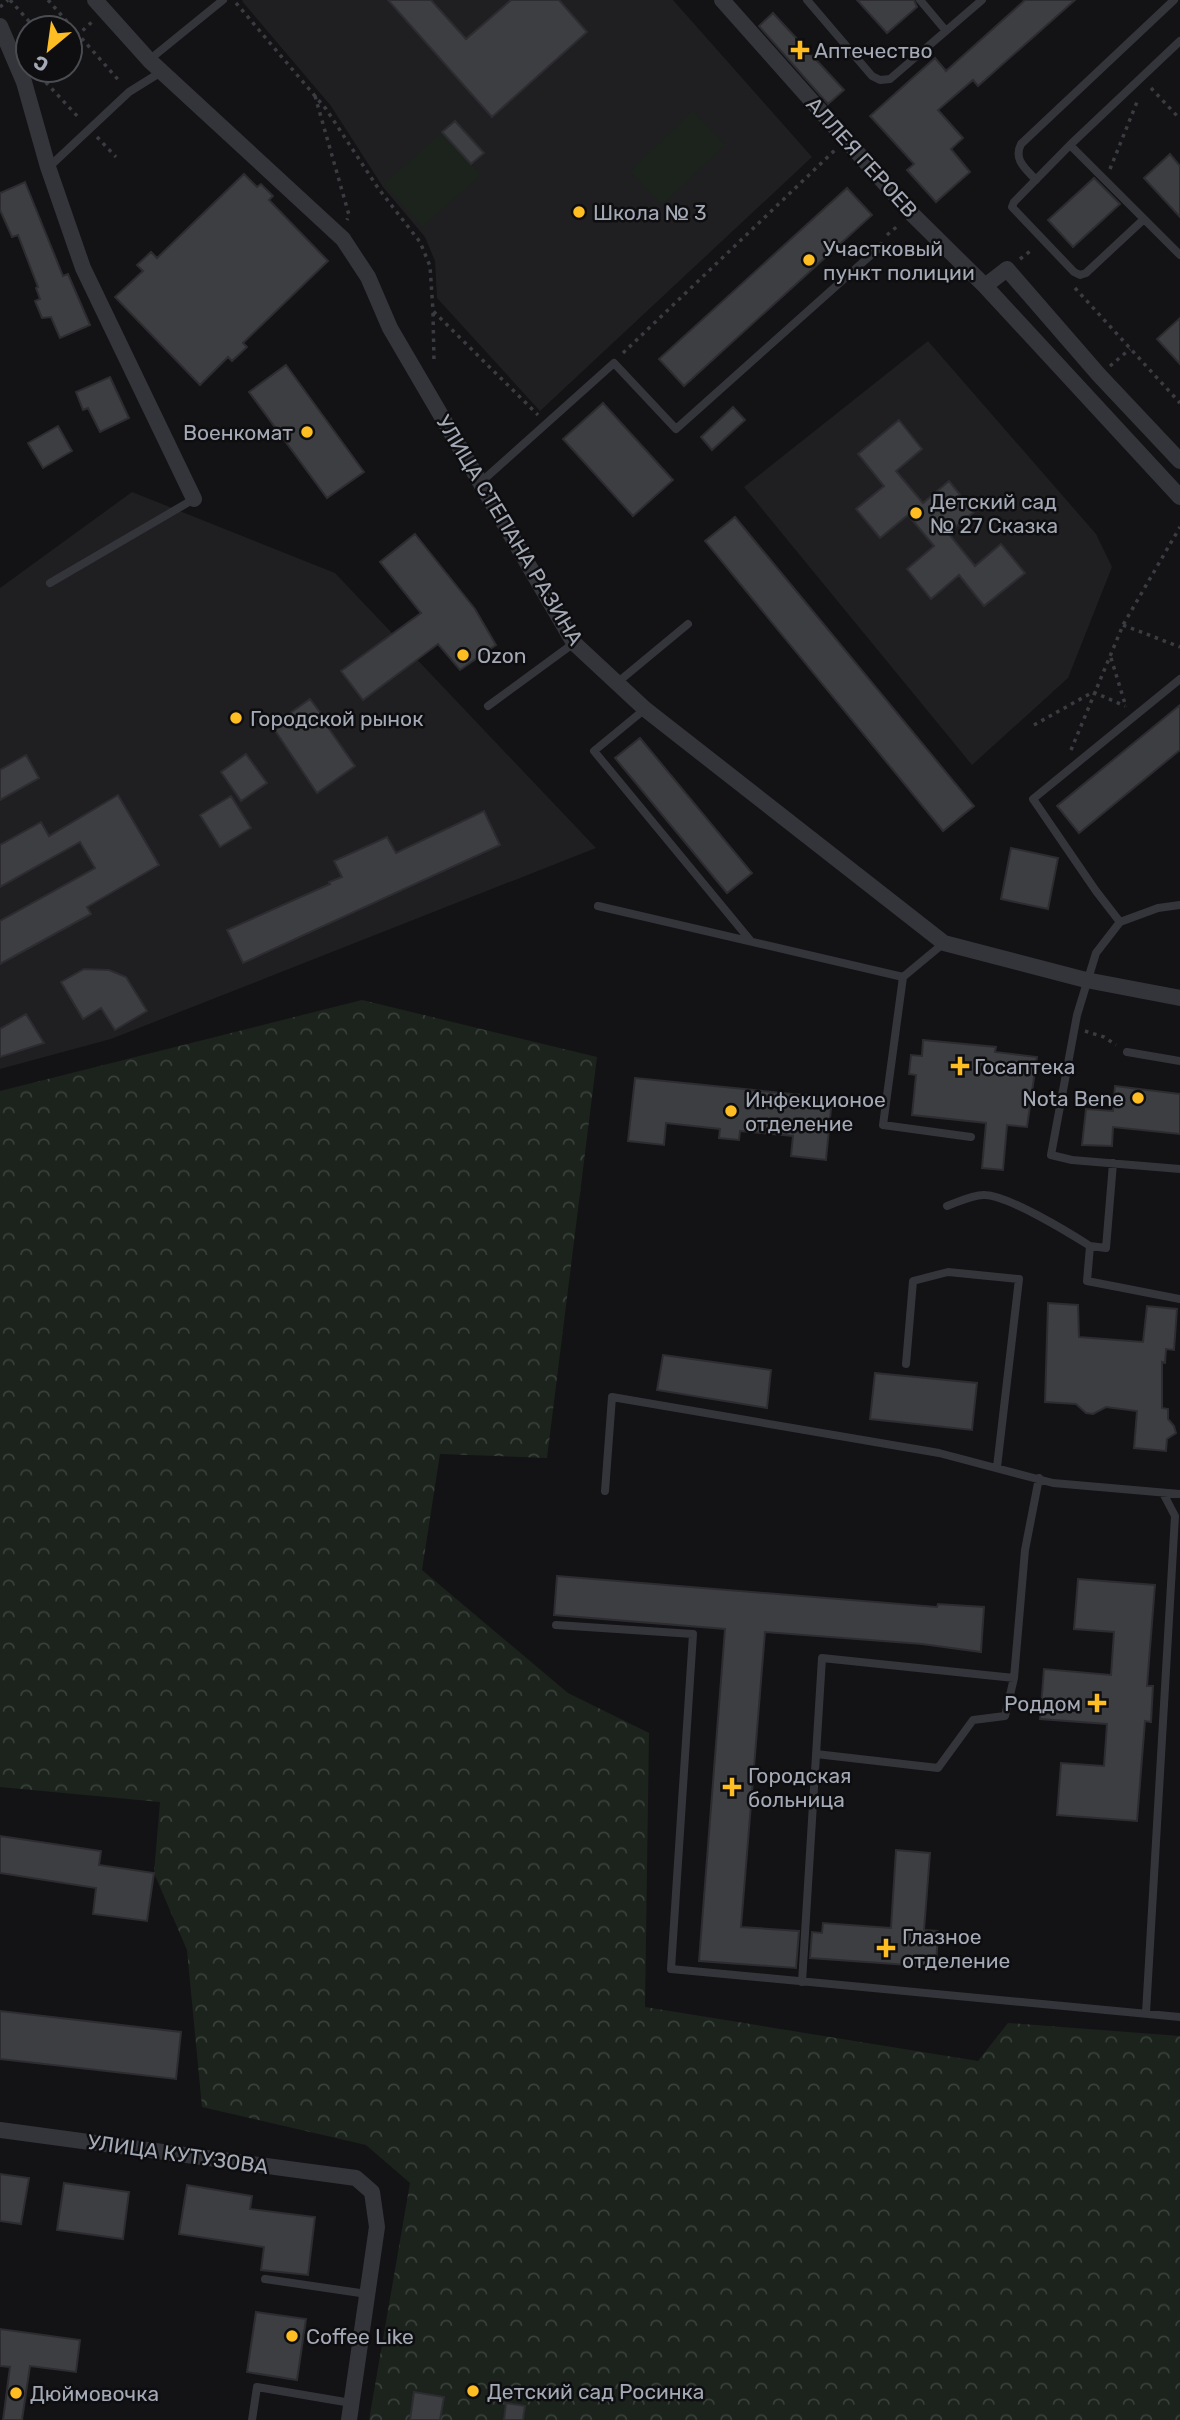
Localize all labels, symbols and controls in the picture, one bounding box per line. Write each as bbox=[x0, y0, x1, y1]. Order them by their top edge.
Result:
north arrow bbox=[14, 14, 84, 84]
place label: Аптечество bbox=[814, 38, 933, 63]
marker: Аптечество bbox=[792, 42, 808, 58]
text: С bbox=[30, 50, 52, 77]
street label: АЛЛЕЯ ГЕРОЕВ bbox=[801, 92, 923, 222]
place label: Школа № 3 bbox=[593, 200, 707, 225]
marker: Школа № 3 bbox=[571, 204, 587, 220]
place label: Участковый пункт полиции bbox=[823, 236, 975, 285]
marker: Участковый пункт полиции bbox=[801, 252, 817, 268]
street label: УЛИЦА СТЕПАНА РАЗИНА bbox=[431, 410, 589, 650]
place label: Военкомат bbox=[183, 420, 293, 445]
marker: Военкомат bbox=[299, 424, 315, 440]
place label: Детский сад № 27 Сказка bbox=[930, 489, 1058, 538]
marker: Детский сад № 27 Сказка bbox=[908, 505, 924, 521]
place label: Ozon bbox=[477, 643, 527, 668]
marker: Ozon bbox=[455, 647, 471, 663]
place label: Городской рынок bbox=[250, 706, 423, 731]
marker: Городской рынок bbox=[228, 710, 244, 726]
place label: Госаптека bbox=[974, 1054, 1075, 1079]
marker: Госаптека bbox=[952, 1058, 968, 1074]
place label: Nota Bene bbox=[1022, 1086, 1124, 1111]
place label: Инфекционое отделение bbox=[745, 1087, 886, 1136]
marker: Nota Bene bbox=[1130, 1090, 1146, 1106]
marker: Инфекционое отделение bbox=[723, 1103, 739, 1119]
place label: Роддом bbox=[1004, 1691, 1081, 1716]
marker: Роддом bbox=[1087, 1693, 1107, 1713]
place label: Городская больница bbox=[748, 1763, 851, 1812]
marker: Городская больница bbox=[722, 1777, 742, 1797]
place label: Глазное отделение bbox=[902, 1924, 1010, 1973]
marker: Глазное отделение bbox=[876, 1938, 896, 1958]
street label: УЛИЦА КУТУЗОВА bbox=[86, 2129, 270, 2179]
place label: Coffee Like bbox=[306, 2324, 414, 2349]
marker: Coffee Like bbox=[284, 2328, 300, 2344]
place label: Детский сад Росинка bbox=[487, 2379, 704, 2404]
place label: Дюймовочка bbox=[30, 2381, 159, 2406]
marker: Детский сад Росинка bbox=[465, 2383, 481, 2399]
marker: Дюймовочка bbox=[8, 2385, 24, 2401]

